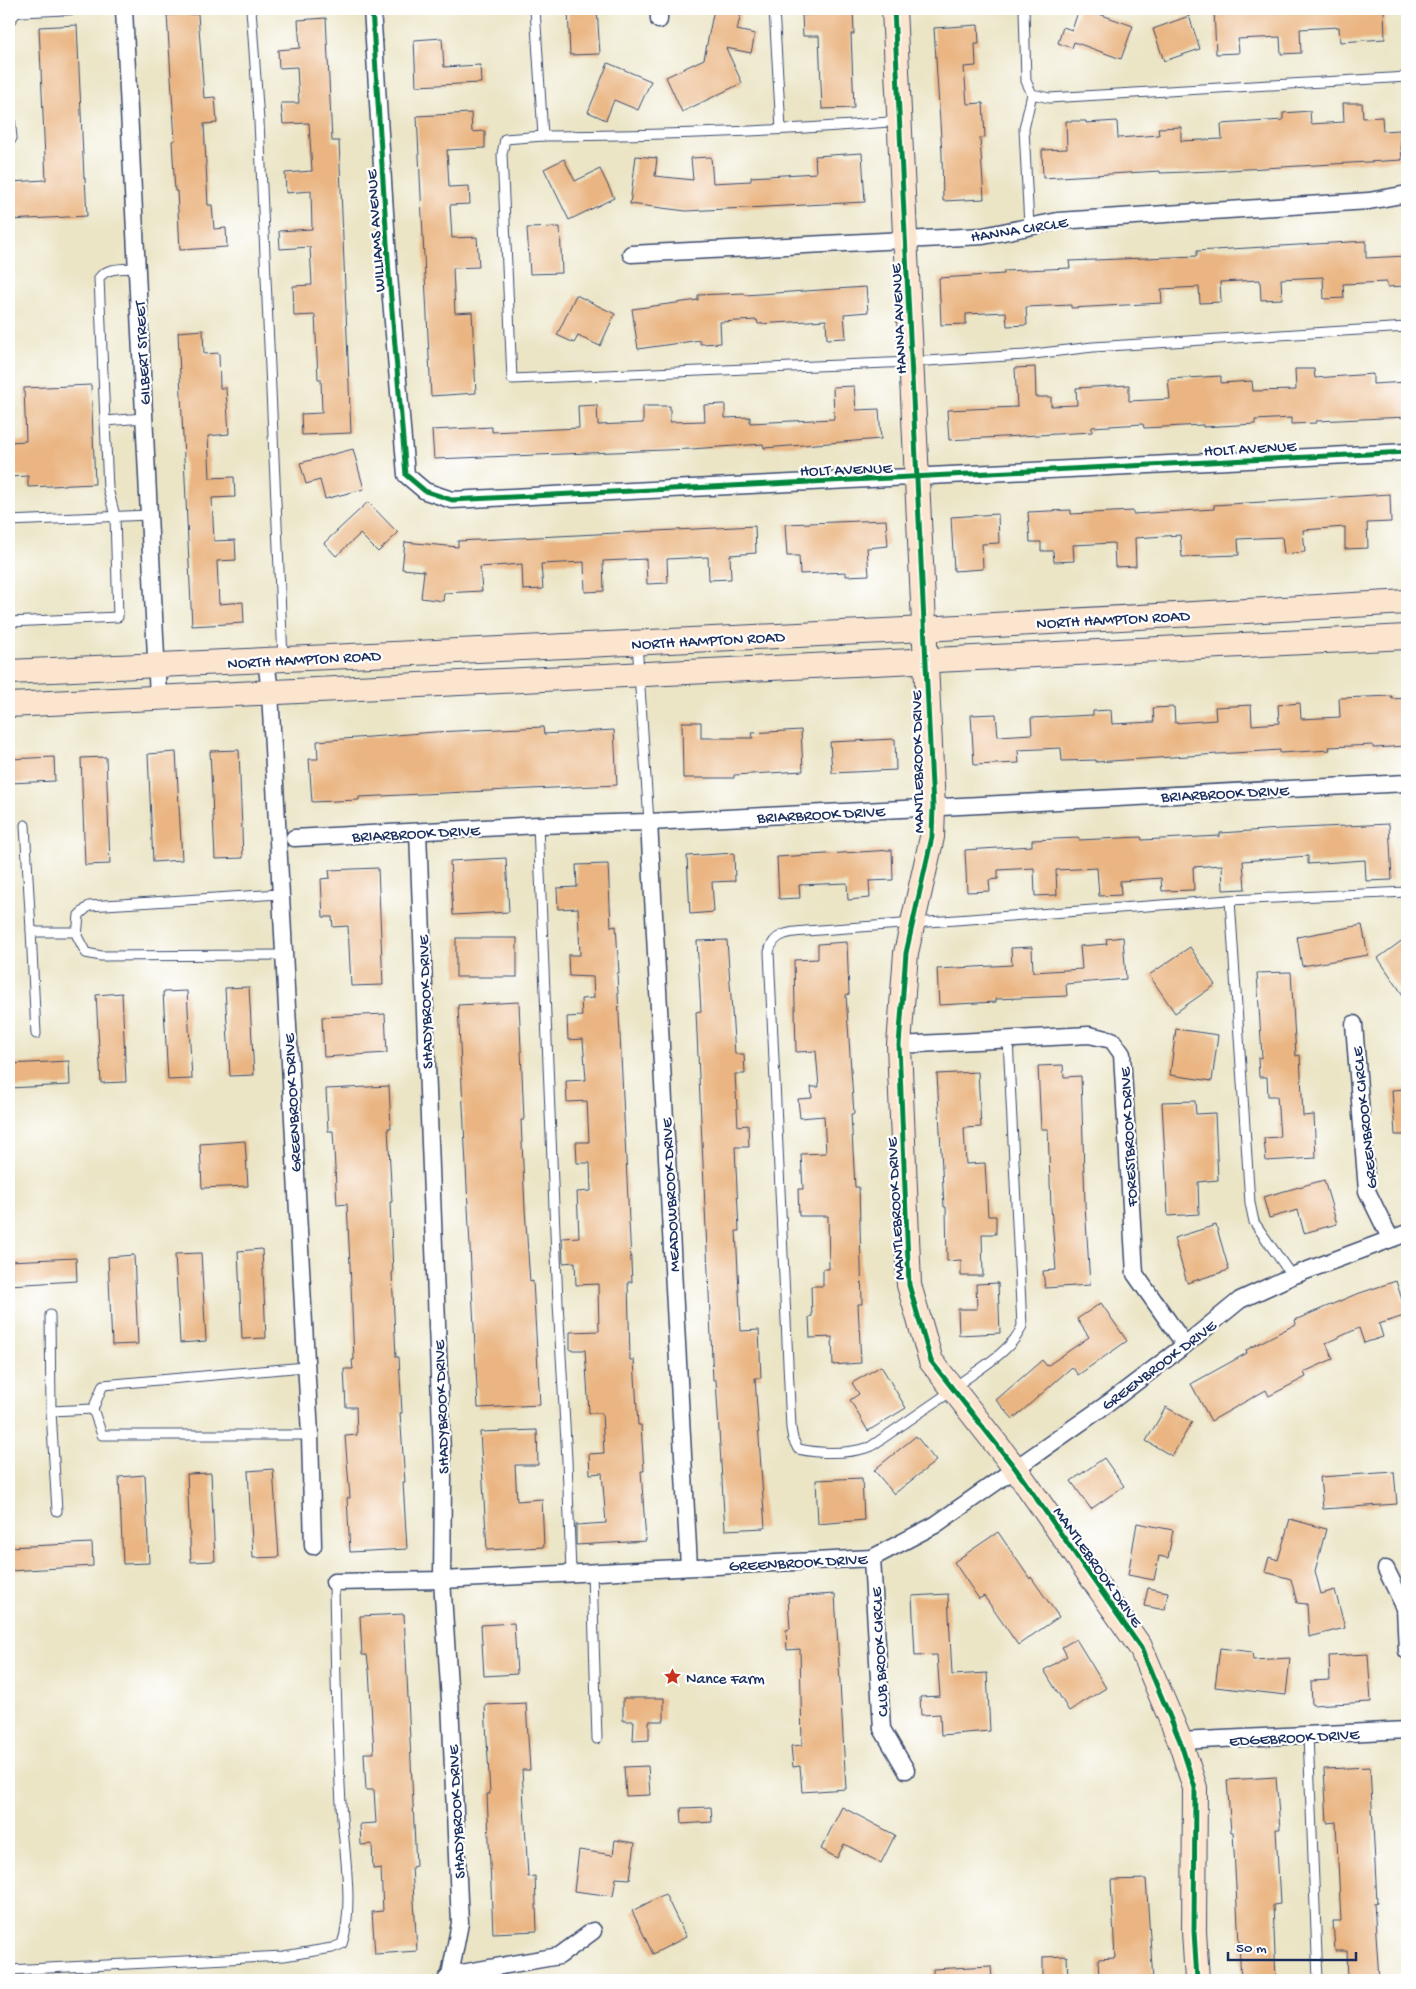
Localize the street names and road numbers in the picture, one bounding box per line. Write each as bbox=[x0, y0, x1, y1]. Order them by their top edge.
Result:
street label: WILLIAMS AVENUE bbox=[364, 168, 391, 293]
street label: HANNA CIRCLE bbox=[970, 214, 1070, 249]
street label: HANNA AVENUE bbox=[888, 262, 913, 375]
street label: GILBERT STREET bbox=[132, 299, 157, 405]
street label: HOLT AVENUE bbox=[1203, 439, 1298, 462]
street label: HOLT AVENUE bbox=[800, 460, 894, 483]
street label: NORTH HAMPTON ROAD bbox=[1036, 608, 1191, 635]
street label: NORTH HAMPTON ROAD bbox=[631, 629, 786, 656]
street label: NORTH HAMPTON ROAD bbox=[227, 648, 382, 675]
street label: MANTLEBROOK DRIVE bbox=[909, 689, 930, 834]
street label: BRIARBROOK DRIVE bbox=[1160, 783, 1291, 808]
street label: BRIARBROOK DRIVE bbox=[756, 804, 887, 829]
street label: BRIARBROOK DRIVE bbox=[351, 823, 482, 848]
street label: SHADYBROOK DRIVE bbox=[416, 934, 439, 1069]
street label: GREENBROOK DRIVE bbox=[281, 1032, 308, 1173]
street label: GREENBROOK CIRCLE bbox=[1349, 1045, 1383, 1190]
street label: FORESTBROOK DRIVE bbox=[1117, 1066, 1144, 1208]
street label: MEADOWBROOK DRIVE bbox=[659, 1116, 686, 1272]
street label: MANTLEBROOK DRIVE bbox=[884, 1136, 911, 1281]
street label: GREENBROOK DRIVE bbox=[1099, 1317, 1222, 1416]
street label: SHADYBROOK DRIVE bbox=[432, 1339, 455, 1474]
street label: MANTLEBROOK DRIVE bbox=[1047, 1504, 1145, 1633]
street label: GREENBROOK DRIVE bbox=[728, 1551, 869, 1578]
street label: CLUB BROOK CIRCLE bbox=[869, 1586, 894, 1717]
street label: EDGEBROOK DRIVE bbox=[1229, 1727, 1361, 1752]
street label: SHADYBROOK DRIVE bbox=[445, 1743, 471, 1879]

